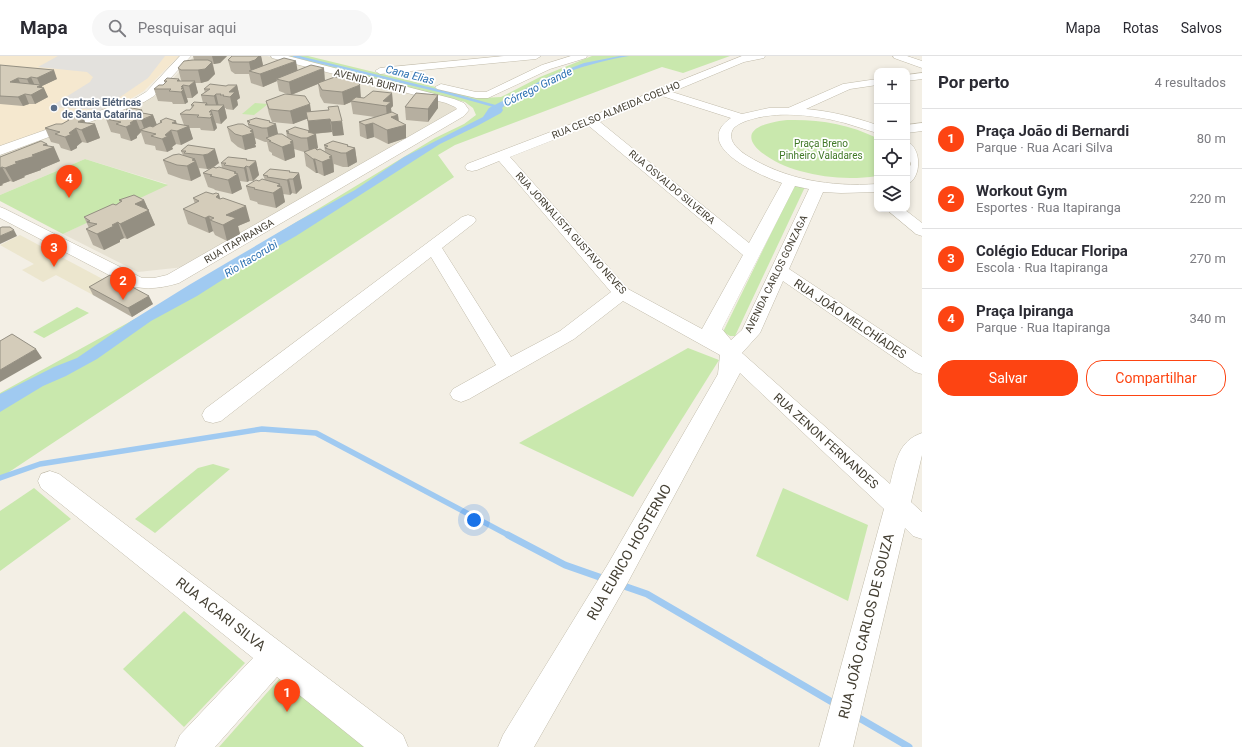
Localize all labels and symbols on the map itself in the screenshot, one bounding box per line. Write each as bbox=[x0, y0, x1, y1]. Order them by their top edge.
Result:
water label: Cana Elias bbox=[384, 63, 436, 87]
water label: Córrego Grande bbox=[502, 65, 575, 109]
street label: AVENIDA BURITI bbox=[333, 67, 407, 95]
street label: RUA CELSO ALMEIDA COELHO bbox=[550, 79, 682, 141]
place label: Centrais Elétricas de Santa Catarina bbox=[62, 97, 142, 120]
marker: Centrais Elétricas de Santa Catarina bbox=[49, 103, 59, 113]
park label: Praça Breno Pinheiro Valadares bbox=[779, 138, 863, 161]
street label: RUA OSVALDO SILVEIRA bbox=[627, 148, 718, 226]
pin: 4 bbox=[56, 165, 82, 198]
street label: RUA JORNALISTA GUSTAVO NEVES bbox=[513, 170, 629, 296]
street label: AVENIDA CARLOS GONZAGA bbox=[743, 213, 810, 335]
street label: RUA ITAPIRANGA bbox=[202, 216, 276, 265]
pin: 3 bbox=[41, 234, 67, 267]
water label: Rio Itacorubi bbox=[222, 238, 280, 280]
pin: 2 bbox=[110, 267, 136, 300]
street label: RUA JOÃO MELCHÍADES bbox=[791, 275, 910, 362]
street label: RUA ZENON FERNANDES bbox=[771, 390, 881, 492]
street label: RUA EURICO HOSTERNO bbox=[583, 481, 675, 623]
your location bbox=[464, 510, 484, 530]
street label: RUA JOÃO CARLOS DE SOUZA bbox=[834, 532, 897, 720]
street label: RUA ACARI SILVA bbox=[173, 574, 269, 654]
pin: 1 bbox=[274, 679, 300, 712]

